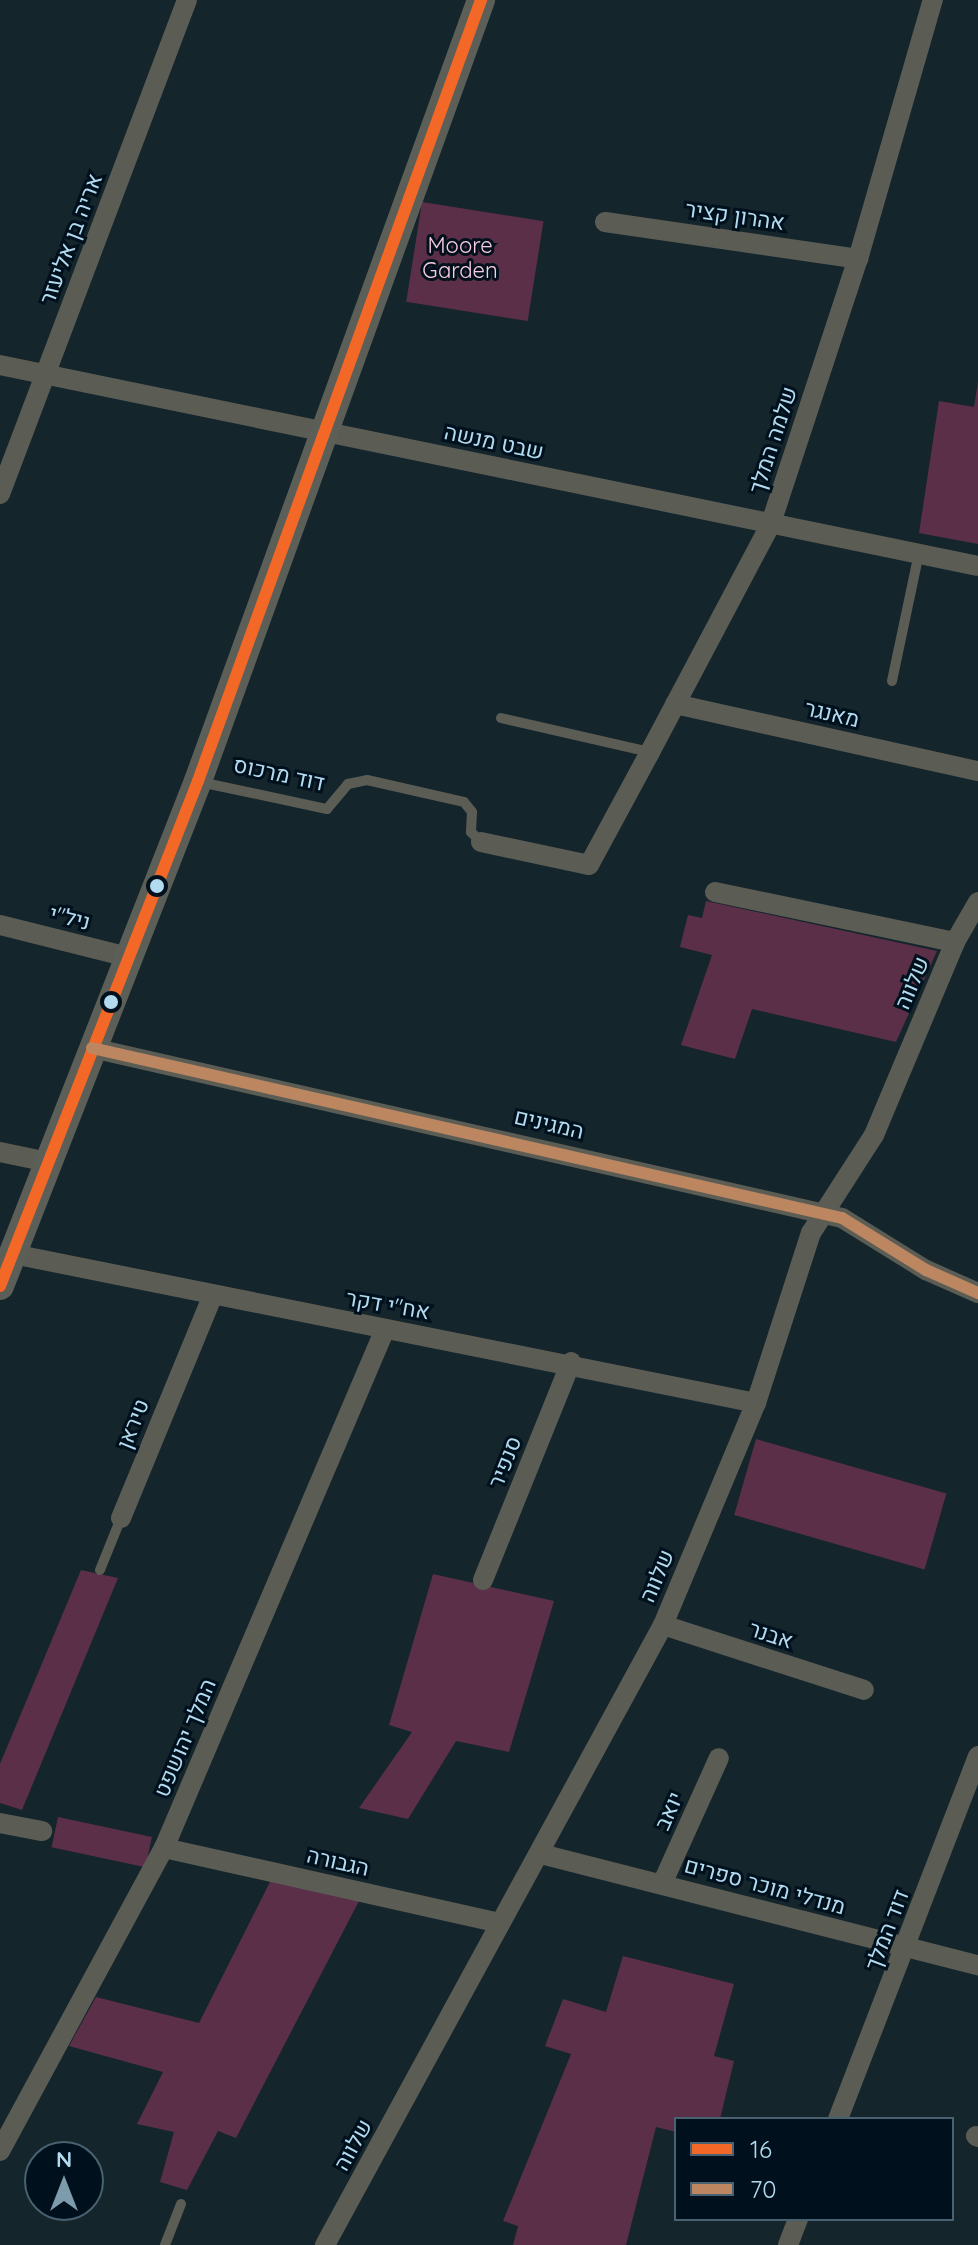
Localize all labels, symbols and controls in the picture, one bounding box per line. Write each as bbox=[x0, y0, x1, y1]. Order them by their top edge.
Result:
street label: אריה בן אליעזר bbox=[34, 170, 108, 308]
street label: אהרון קציר bbox=[684, 196, 786, 236]
park label: Moore Garden bbox=[422, 232, 498, 284]
street label: שלמה המלך bbox=[743, 383, 803, 497]
street label: שבט מנשה bbox=[442, 419, 546, 465]
street label: מאנגר bbox=[802, 695, 862, 733]
street label: דוד מרכוס bbox=[231, 751, 327, 797]
unlabelled marker bbox=[149, 878, 165, 894]
street label: ניל"י bbox=[47, 900, 93, 936]
street label: שלווה bbox=[889, 953, 935, 1013]
unlabelled marker bbox=[103, 994, 119, 1010]
street label: המגינים bbox=[512, 1103, 586, 1145]
street label: אח"י דקר bbox=[344, 1285, 432, 1325]
street label: טיראן bbox=[111, 1395, 155, 1453]
street label: סנפיר bbox=[483, 1432, 527, 1492]
street label: שלווה bbox=[634, 1546, 680, 1606]
street label: אבנר bbox=[746, 1616, 796, 1654]
street label: המלך יהושפט bbox=[148, 1675, 222, 1801]
street label: יואב bbox=[649, 1788, 689, 1834]
street label: הגבורה bbox=[304, 1842, 372, 1882]
street label: מנדלי מוכר ספרים bbox=[682, 1852, 848, 1920]
street label: דוד המלך bbox=[860, 1886, 914, 1974]
street label: שלווה bbox=[328, 2115, 378, 2175]
legend bbox=[674, 2117, 954, 2221]
text: 16 bbox=[750, 2134, 772, 2164]
north arrow bbox=[24, 2141, 104, 2221]
text: N bbox=[56, 2145, 72, 2173]
text: 70 bbox=[750, 2174, 777, 2204]

